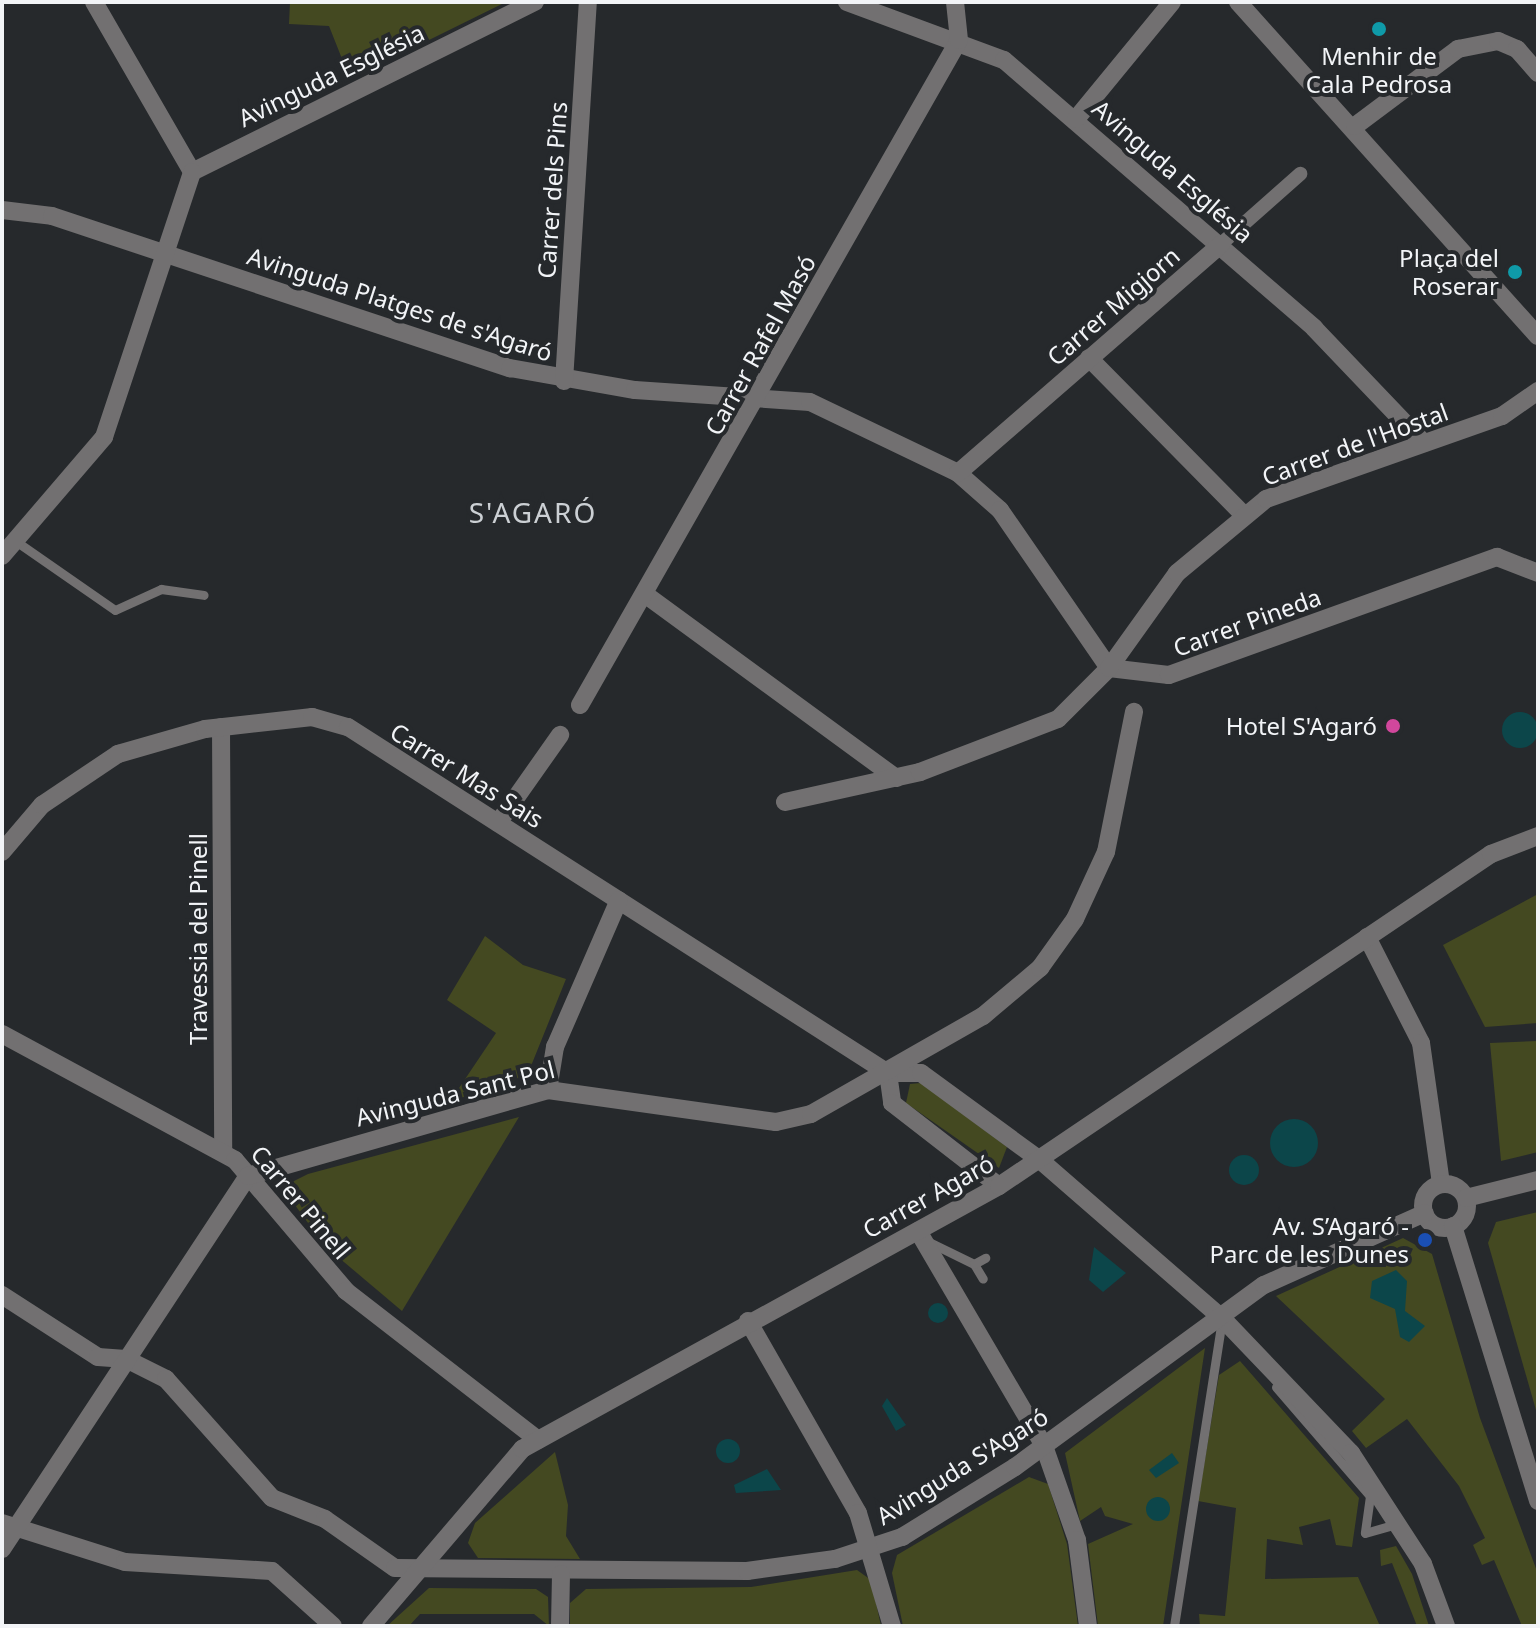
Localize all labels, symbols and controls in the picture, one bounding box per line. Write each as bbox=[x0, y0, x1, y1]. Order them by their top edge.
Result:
street label: Avinguda Església bbox=[233, 18, 429, 132]
marker: Menhir de Cala Pedrosa bbox=[1370, 20, 1388, 38]
place label: Menhir de Cala Pedrosa bbox=[1306, 42, 1452, 98]
street label: Avinguda Església bbox=[1087, 94, 1259, 248]
street label: Carrer dels Pins bbox=[531, 101, 573, 279]
street label: Avinguda Platges de s'Agaró bbox=[244, 241, 556, 367]
street label: Carrer Migjorn bbox=[1041, 241, 1185, 371]
place label: Plaça del Roserar bbox=[1399, 244, 1499, 300]
street label: Carrer Rafel Masó bbox=[699, 250, 821, 440]
marker: Plaça del Roserar bbox=[1506, 263, 1524, 281]
street label: Carrer de l'Hostal bbox=[1258, 397, 1452, 491]
district label: S'AGARÓ bbox=[469, 495, 597, 529]
street label: Carrer Pineda bbox=[1169, 582, 1325, 662]
place label: Hotel S'Agaró bbox=[1226, 712, 1377, 740]
street label: Carrer Mas Sais bbox=[385, 716, 549, 834]
marker: Hotel S'Agaró bbox=[1384, 717, 1402, 735]
street label: Travessia del Pinell bbox=[184, 833, 212, 1045]
street label: Avinguda Sant Pol bbox=[352, 1054, 558, 1132]
street label: Carrer Pinell bbox=[245, 1139, 357, 1265]
street label: Carrer Agaró bbox=[858, 1148, 998, 1244]
place label: Av. S’Agaró - Parc de les Dunes bbox=[1210, 1212, 1409, 1268]
marker: Av. S’Agaró - Parc de les Dunes bbox=[1416, 1231, 1434, 1249]
street label: Avinguda S'Agaró bbox=[871, 1402, 1053, 1530]

